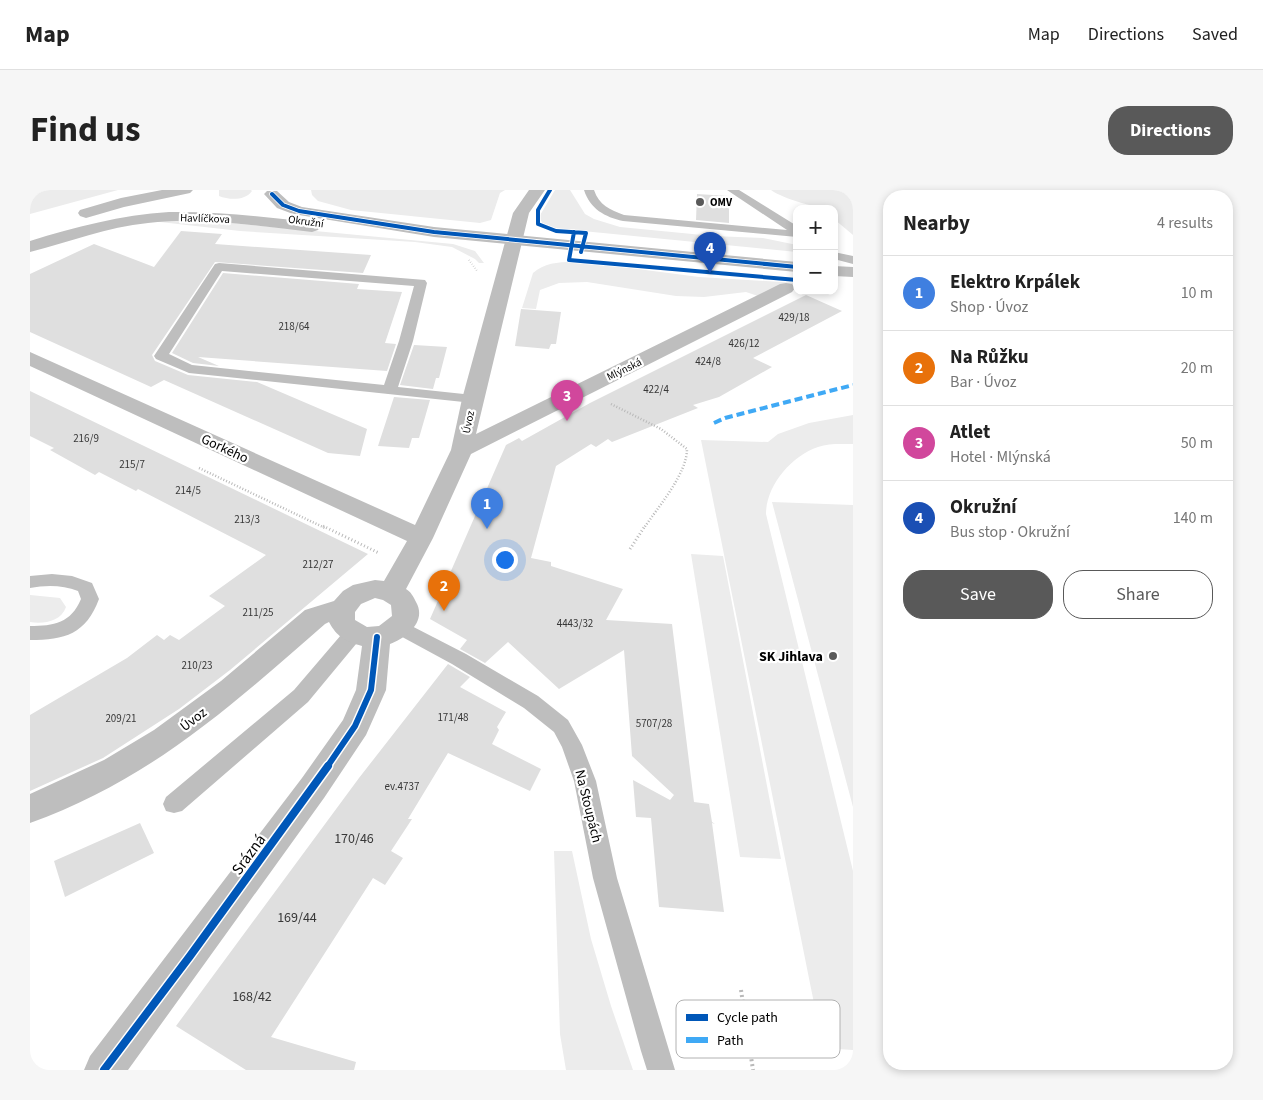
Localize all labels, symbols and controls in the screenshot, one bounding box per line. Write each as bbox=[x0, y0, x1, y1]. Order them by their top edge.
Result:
text: Map bbox=[25, 17, 70, 52]
text: Map bbox=[1028, 22, 1060, 47]
text: Directions bbox=[1088, 22, 1164, 47]
text: Saved bbox=[1192, 22, 1238, 47]
text: Find us bbox=[30, 105, 140, 155]
button: Directions bbox=[1108, 106, 1233, 155]
place label: OMV bbox=[710, 195, 733, 210]
marker: OMV bbox=[694, 196, 706, 208]
map controls bbox=[793, 205, 838, 295]
button: + bbox=[793, 205, 838, 250]
text: Nearby bbox=[903, 208, 970, 238]
street label: Havlíčkova bbox=[180, 210, 230, 227]
street label: Okružní bbox=[287, 212, 325, 231]
text: 4 results bbox=[1157, 212, 1213, 234]
pin: 4 bbox=[694, 232, 726, 273]
button: − bbox=[793, 250, 838, 295]
text: Elektro Krpálek bbox=[950, 269, 1080, 296]
text: 1 bbox=[915, 282, 923, 304]
text: 10 m bbox=[1181, 282, 1213, 304]
text: Shop · Úvoz bbox=[950, 296, 1028, 318]
house number: 429/18 bbox=[778, 310, 810, 325]
house number: 218/64 bbox=[278, 319, 310, 334]
house number: 426/12 bbox=[728, 336, 760, 351]
text: Na Růžku bbox=[950, 344, 1029, 371]
street label: Mlýnská bbox=[604, 354, 644, 384]
house number: 424/8 bbox=[695, 354, 721, 369]
text: 2 bbox=[915, 357, 923, 379]
text: 20 m bbox=[1181, 357, 1213, 379]
text: Bar · Úvoz bbox=[950, 371, 1017, 393]
pin: 3 bbox=[551, 380, 583, 421]
house number: 422/4 bbox=[643, 382, 669, 397]
street label: Úvoz bbox=[459, 409, 478, 435]
text: Atlet bbox=[950, 419, 990, 446]
street label: Gorkého bbox=[198, 429, 251, 469]
house number: 216/9 bbox=[73, 431, 99, 446]
text: 3 bbox=[915, 432, 923, 454]
text: 50 m bbox=[1181, 432, 1213, 454]
text: Hotel · Mlýnská bbox=[950, 446, 1051, 468]
house number: 215/7 bbox=[119, 457, 145, 472]
house number: 214/5 bbox=[175, 483, 201, 498]
pin: 1 bbox=[471, 488, 503, 529]
text: Okružní bbox=[950, 494, 1017, 521]
text: 4 bbox=[915, 507, 923, 529]
text: 140 m bbox=[1173, 507, 1213, 529]
house number: 213/3 bbox=[234, 512, 260, 527]
text: Bus stop · Okružní bbox=[950, 521, 1070, 543]
your location bbox=[492, 547, 518, 573]
house number: 212/27 bbox=[302, 557, 334, 572]
pin: 2 bbox=[428, 570, 460, 611]
button: Save bbox=[903, 570, 1053, 619]
button: Share bbox=[1063, 570, 1213, 619]
house number: 211/25 bbox=[242, 605, 274, 620]
house number: 4443/32 bbox=[557, 616, 593, 631]
place label: SK Jihlava bbox=[759, 647, 823, 667]
marker: SK Jihlava bbox=[827, 650, 839, 662]
house number: 210/23 bbox=[181, 658, 213, 673]
street label: Úvoz bbox=[176, 703, 211, 737]
house number: 171/48 bbox=[437, 710, 469, 725]
house number: 209/21 bbox=[105, 711, 137, 726]
house number: 5707/28 bbox=[636, 716, 673, 731]
street label: Na Stoupách bbox=[569, 768, 607, 845]
house number: ev.4737 bbox=[385, 779, 419, 794]
house number: 170/46 bbox=[334, 829, 374, 849]
street label: Srázná bbox=[227, 830, 271, 879]
house number: 169/44 bbox=[277, 908, 317, 928]
house number: 168/42 bbox=[232, 987, 272, 1007]
legend bbox=[676, 1000, 840, 1058]
text: Cycle path bbox=[717, 1008, 778, 1028]
text: Path bbox=[717, 1031, 744, 1051]

